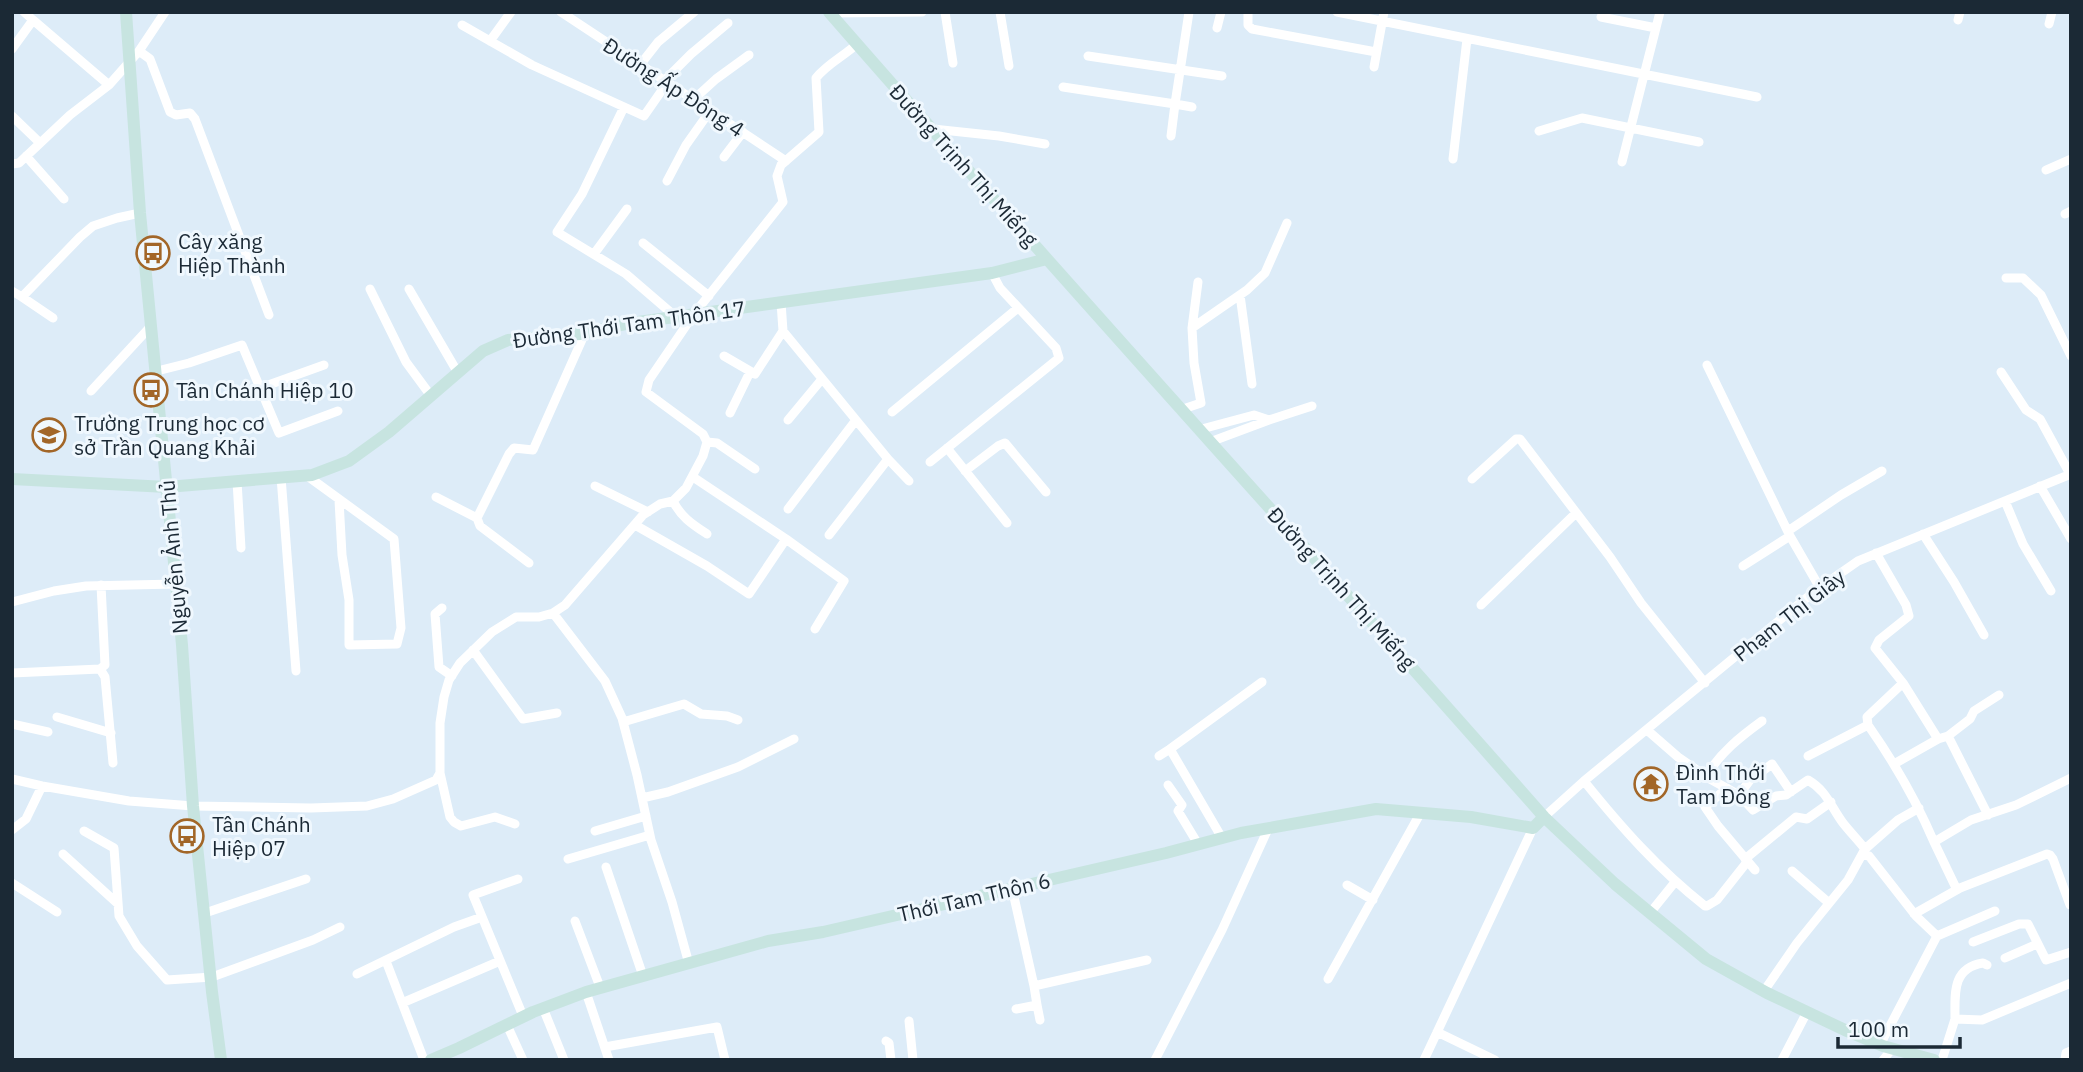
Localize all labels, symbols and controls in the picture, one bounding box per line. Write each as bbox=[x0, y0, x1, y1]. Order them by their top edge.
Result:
street label: Đường Ấp Đông 4 bbox=[598, 30, 750, 143]
street label: Đường Trịnh Thị Miếng bbox=[883, 78, 1045, 252]
place label: Cây xăng Hiệp Thành bbox=[178, 227, 286, 279]
bus stop icon: Cây xăng Hiệp Thành bbox=[134, 234, 172, 272]
street label: Đường Thới Tam Thôn 17 bbox=[511, 294, 747, 354]
bus stop icon: Tân Chánh Hiệp 10 bbox=[132, 371, 170, 409]
place label: Tân Chánh Hiệp 10 bbox=[176, 376, 354, 404]
place label: Trường Trung học cơ sở Trần Quang Khải bbox=[74, 409, 265, 461]
school or university icon: Trường Trung học cơ sở Trần Quang Khải bbox=[30, 416, 68, 454]
street label: Nguyễn Ảnh Thủ bbox=[152, 479, 194, 635]
street label: Đường Trịnh Thị Miếng bbox=[1261, 501, 1423, 675]
street label: Phạm Thị Giây bbox=[1727, 562, 1851, 668]
place label: Đình Thới Tam Đông bbox=[1676, 758, 1770, 810]
temple icon: Đình Thới Tam Đông bbox=[1632, 765, 1670, 803]
place label: Tân Chánh Hiệp 07 bbox=[212, 810, 311, 862]
bus stop icon: Tân Chánh Hiệp 07 bbox=[168, 817, 206, 855]
street label: Thới Tam Thôn 6 bbox=[895, 866, 1053, 928]
scale bar bbox=[1838, 1006, 1960, 1050]
text: 100 m bbox=[1848, 1015, 1909, 1043]

